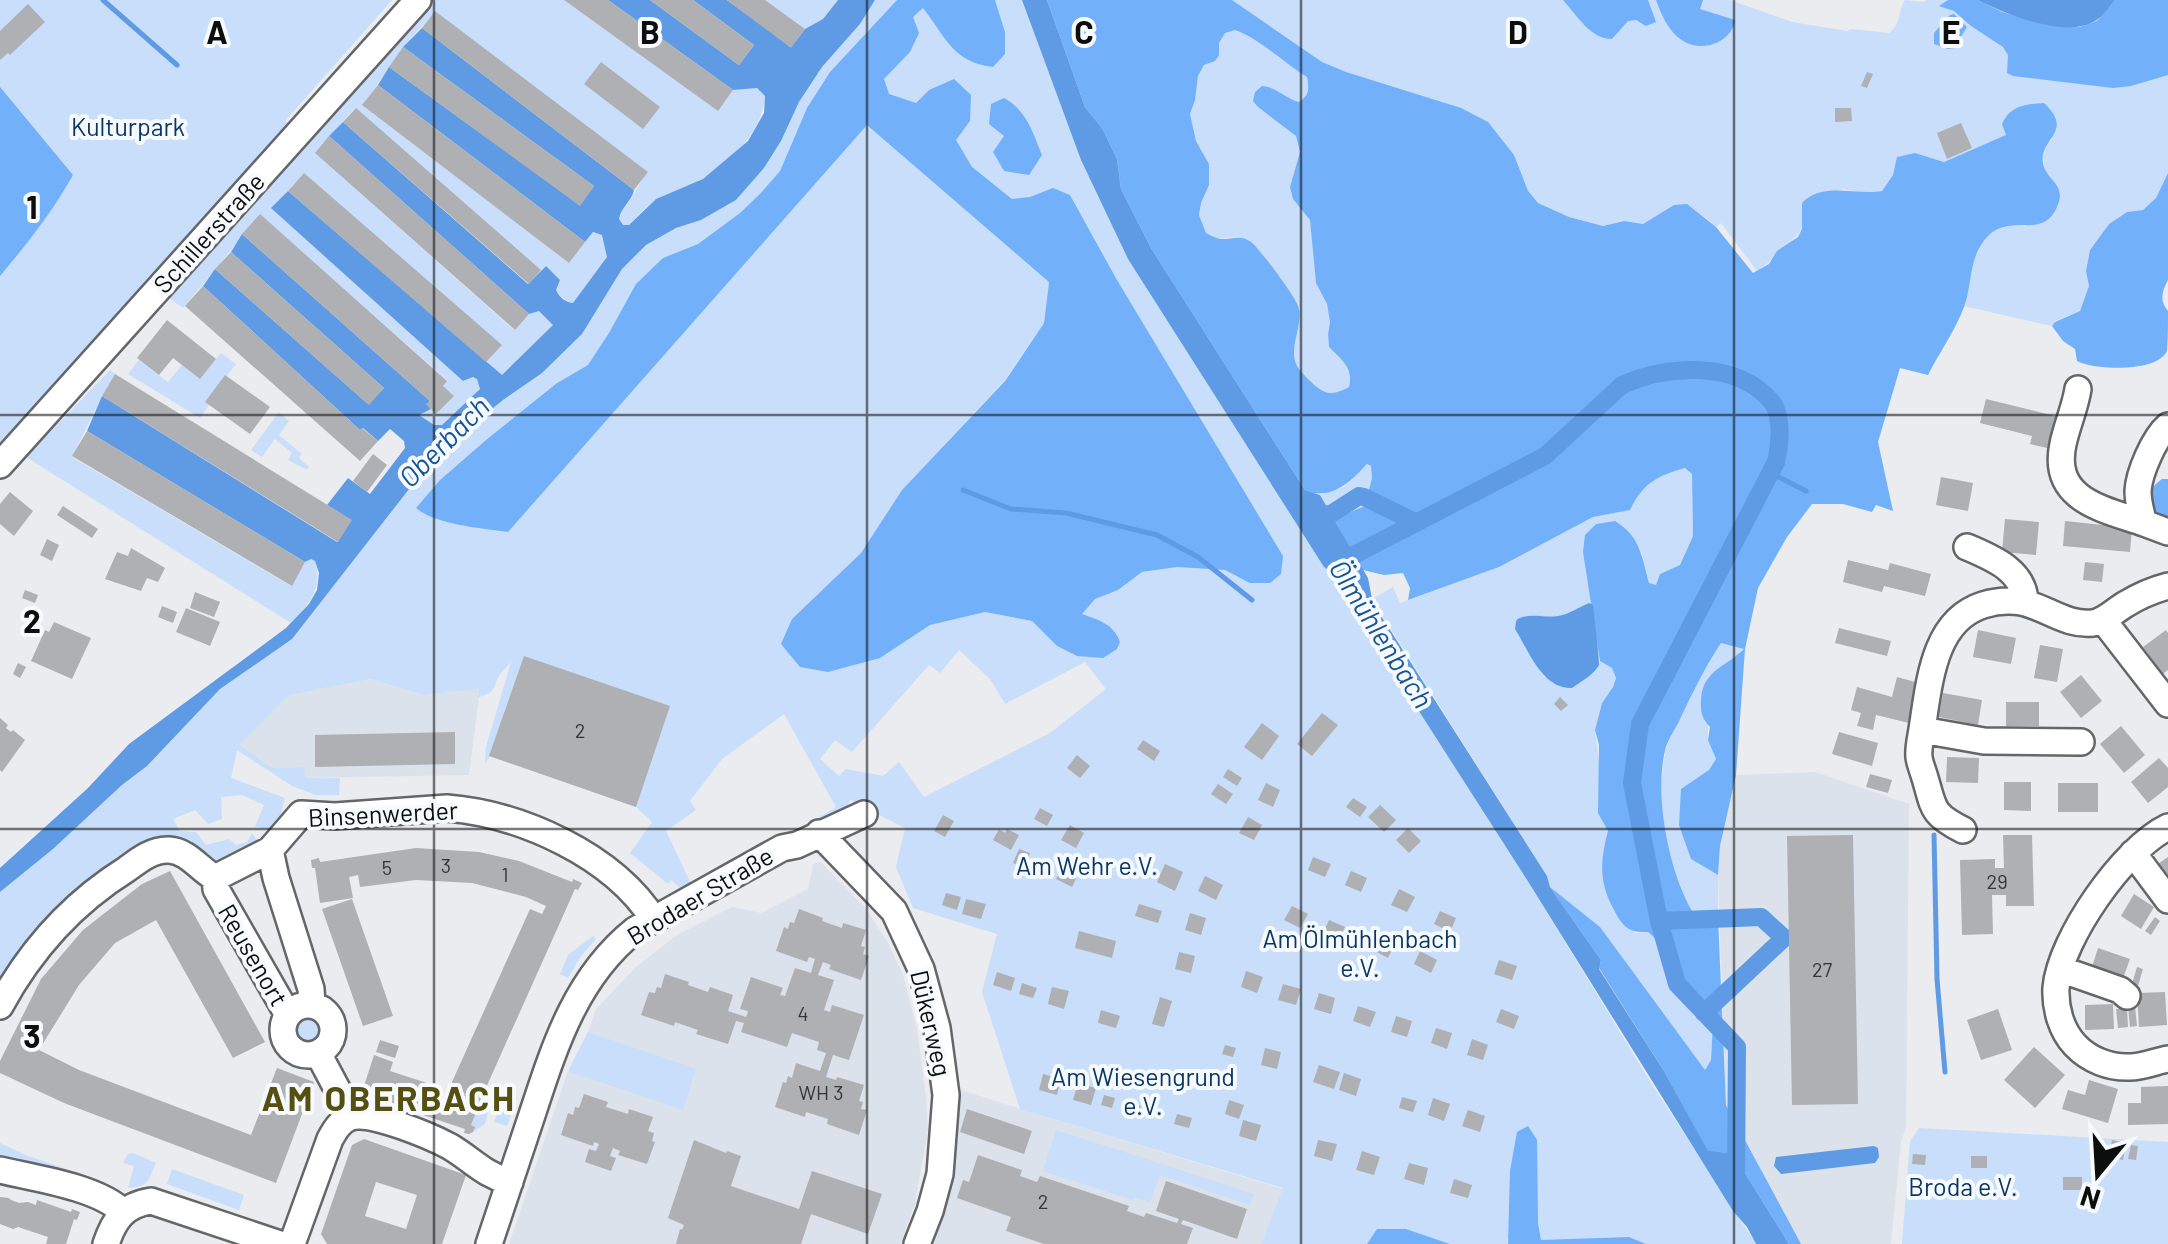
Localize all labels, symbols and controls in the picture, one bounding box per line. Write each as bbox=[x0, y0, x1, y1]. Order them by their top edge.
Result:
text: A bbox=[206, 12, 228, 50]
text: B bbox=[640, 12, 660, 50]
text: C bbox=[1074, 12, 1094, 50]
text: D bbox=[1508, 12, 1528, 50]
text: E bbox=[1942, 12, 1960, 50]
park label: Kulturpark bbox=[71, 111, 185, 141]
street label: Schillerstraße bbox=[146, 166, 270, 299]
text: 1 bbox=[26, 187, 38, 225]
water label: Oberbach bbox=[391, 389, 496, 494]
water label: Ölmühlenbach bbox=[1323, 553, 1441, 714]
text: 2 bbox=[23, 601, 41, 639]
house number: 2 bbox=[575, 718, 585, 742]
street label: Binsenwerder bbox=[307, 794, 459, 832]
street label: Brodaer Straße bbox=[621, 840, 778, 950]
park label: Am Wehr e.V. bbox=[1016, 850, 1158, 880]
house number: 3 bbox=[441, 853, 451, 877]
house number: 5 bbox=[382, 855, 392, 879]
house number: 1 bbox=[502, 862, 509, 886]
house number: 29 bbox=[1986, 869, 2008, 893]
street label: Reusenort bbox=[213, 898, 295, 1011]
park label: Am Ölmühlenbach e.V. bbox=[1262, 923, 1458, 982]
house number: 27 bbox=[1812, 957, 1833, 981]
street label: Dükerweg bbox=[905, 967, 959, 1079]
house number: 4 bbox=[797, 1001, 809, 1025]
text: 3 bbox=[23, 1016, 41, 1054]
park label: Am Wiesengrund e.V. bbox=[1051, 1061, 1235, 1120]
district label: AM OBERBACH bbox=[262, 1076, 516, 1118]
house number: WH 3 bbox=[799, 1080, 843, 1104]
north arrow bbox=[2048, 1124, 2148, 1224]
park label: Broda e.V. bbox=[1908, 1171, 2018, 1201]
text: N bbox=[2076, 1180, 2104, 1218]
house number: 2 bbox=[1038, 1189, 1048, 1213]

